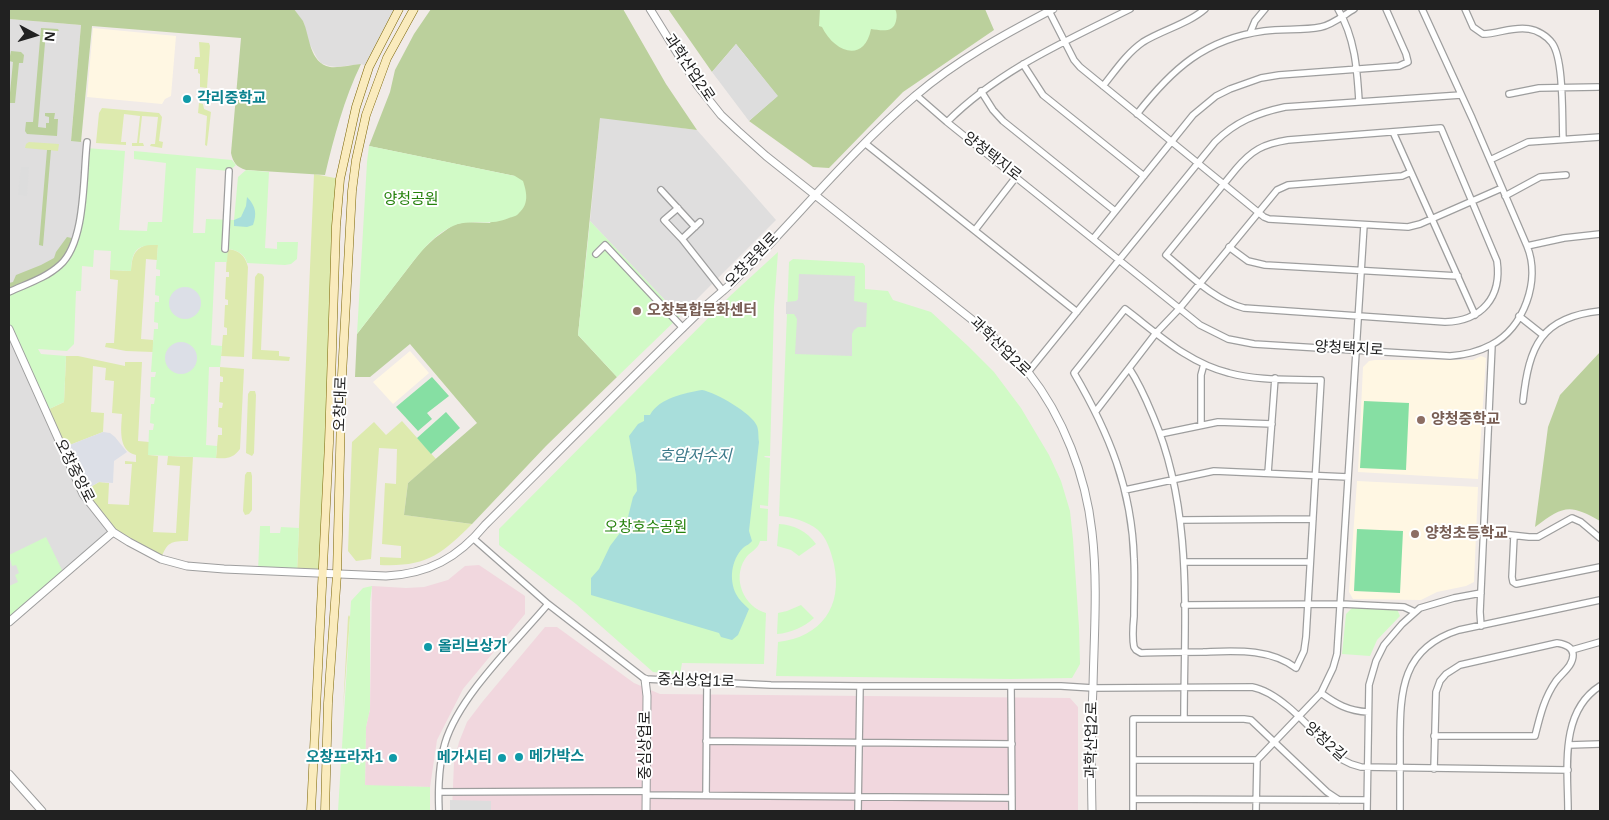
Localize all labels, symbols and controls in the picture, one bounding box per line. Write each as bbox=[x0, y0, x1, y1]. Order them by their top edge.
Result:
north arrow bbox=[10, 10, 60, 60]
text: N bbox=[41, 31, 58, 42]
street label: 과학산업2로 bbox=[660, 31, 718, 105]
place label: 각리중학교 bbox=[197, 90, 266, 108]
marker: 각리중학교 bbox=[181, 93, 193, 105]
street label: 양청택지로 bbox=[959, 129, 1025, 185]
park label: 양청공원 bbox=[383, 191, 439, 209]
street label: 오창공원로 bbox=[722, 229, 782, 291]
place label: 오창복합문화센터 bbox=[647, 302, 757, 320]
marker: 오창복합문화센터 bbox=[631, 305, 643, 317]
street label: 과학산업2로 bbox=[966, 314, 1034, 380]
street label: 양청택지로 bbox=[1314, 338, 1384, 360]
street label: 오창대로 bbox=[331, 376, 351, 432]
place label: 양청중학교 bbox=[1431, 411, 1500, 429]
marker: 양청중학교 bbox=[1415, 414, 1427, 426]
street label: 오창중앙로 bbox=[50, 436, 98, 506]
water label: 호암저수지 bbox=[658, 447, 732, 467]
park label: 오창호수공원 bbox=[605, 519, 687, 537]
place label: 양청초등학교 bbox=[1425, 525, 1508, 543]
marker: 양청초등학교 bbox=[1409, 528, 1421, 540]
place label: 올리브상가 bbox=[438, 638, 507, 656]
marker: 올리브상가 bbox=[422, 641, 434, 653]
street label: 중심상업1로 bbox=[657, 671, 735, 691]
street label: 과학산업2로 bbox=[1082, 701, 1102, 779]
street label: 중심상업로 bbox=[637, 711, 655, 779]
street label: 양청2길 bbox=[1300, 719, 1350, 765]
place label: 메가박스 bbox=[529, 748, 584, 766]
place label: 오창프라자1 bbox=[306, 749, 383, 767]
place label: 메가시티 bbox=[437, 749, 492, 767]
marker: 메가박스 bbox=[513, 751, 525, 763]
marker: 오창프라자1 bbox=[387, 752, 399, 764]
marker: 메가시티 bbox=[496, 752, 508, 764]

